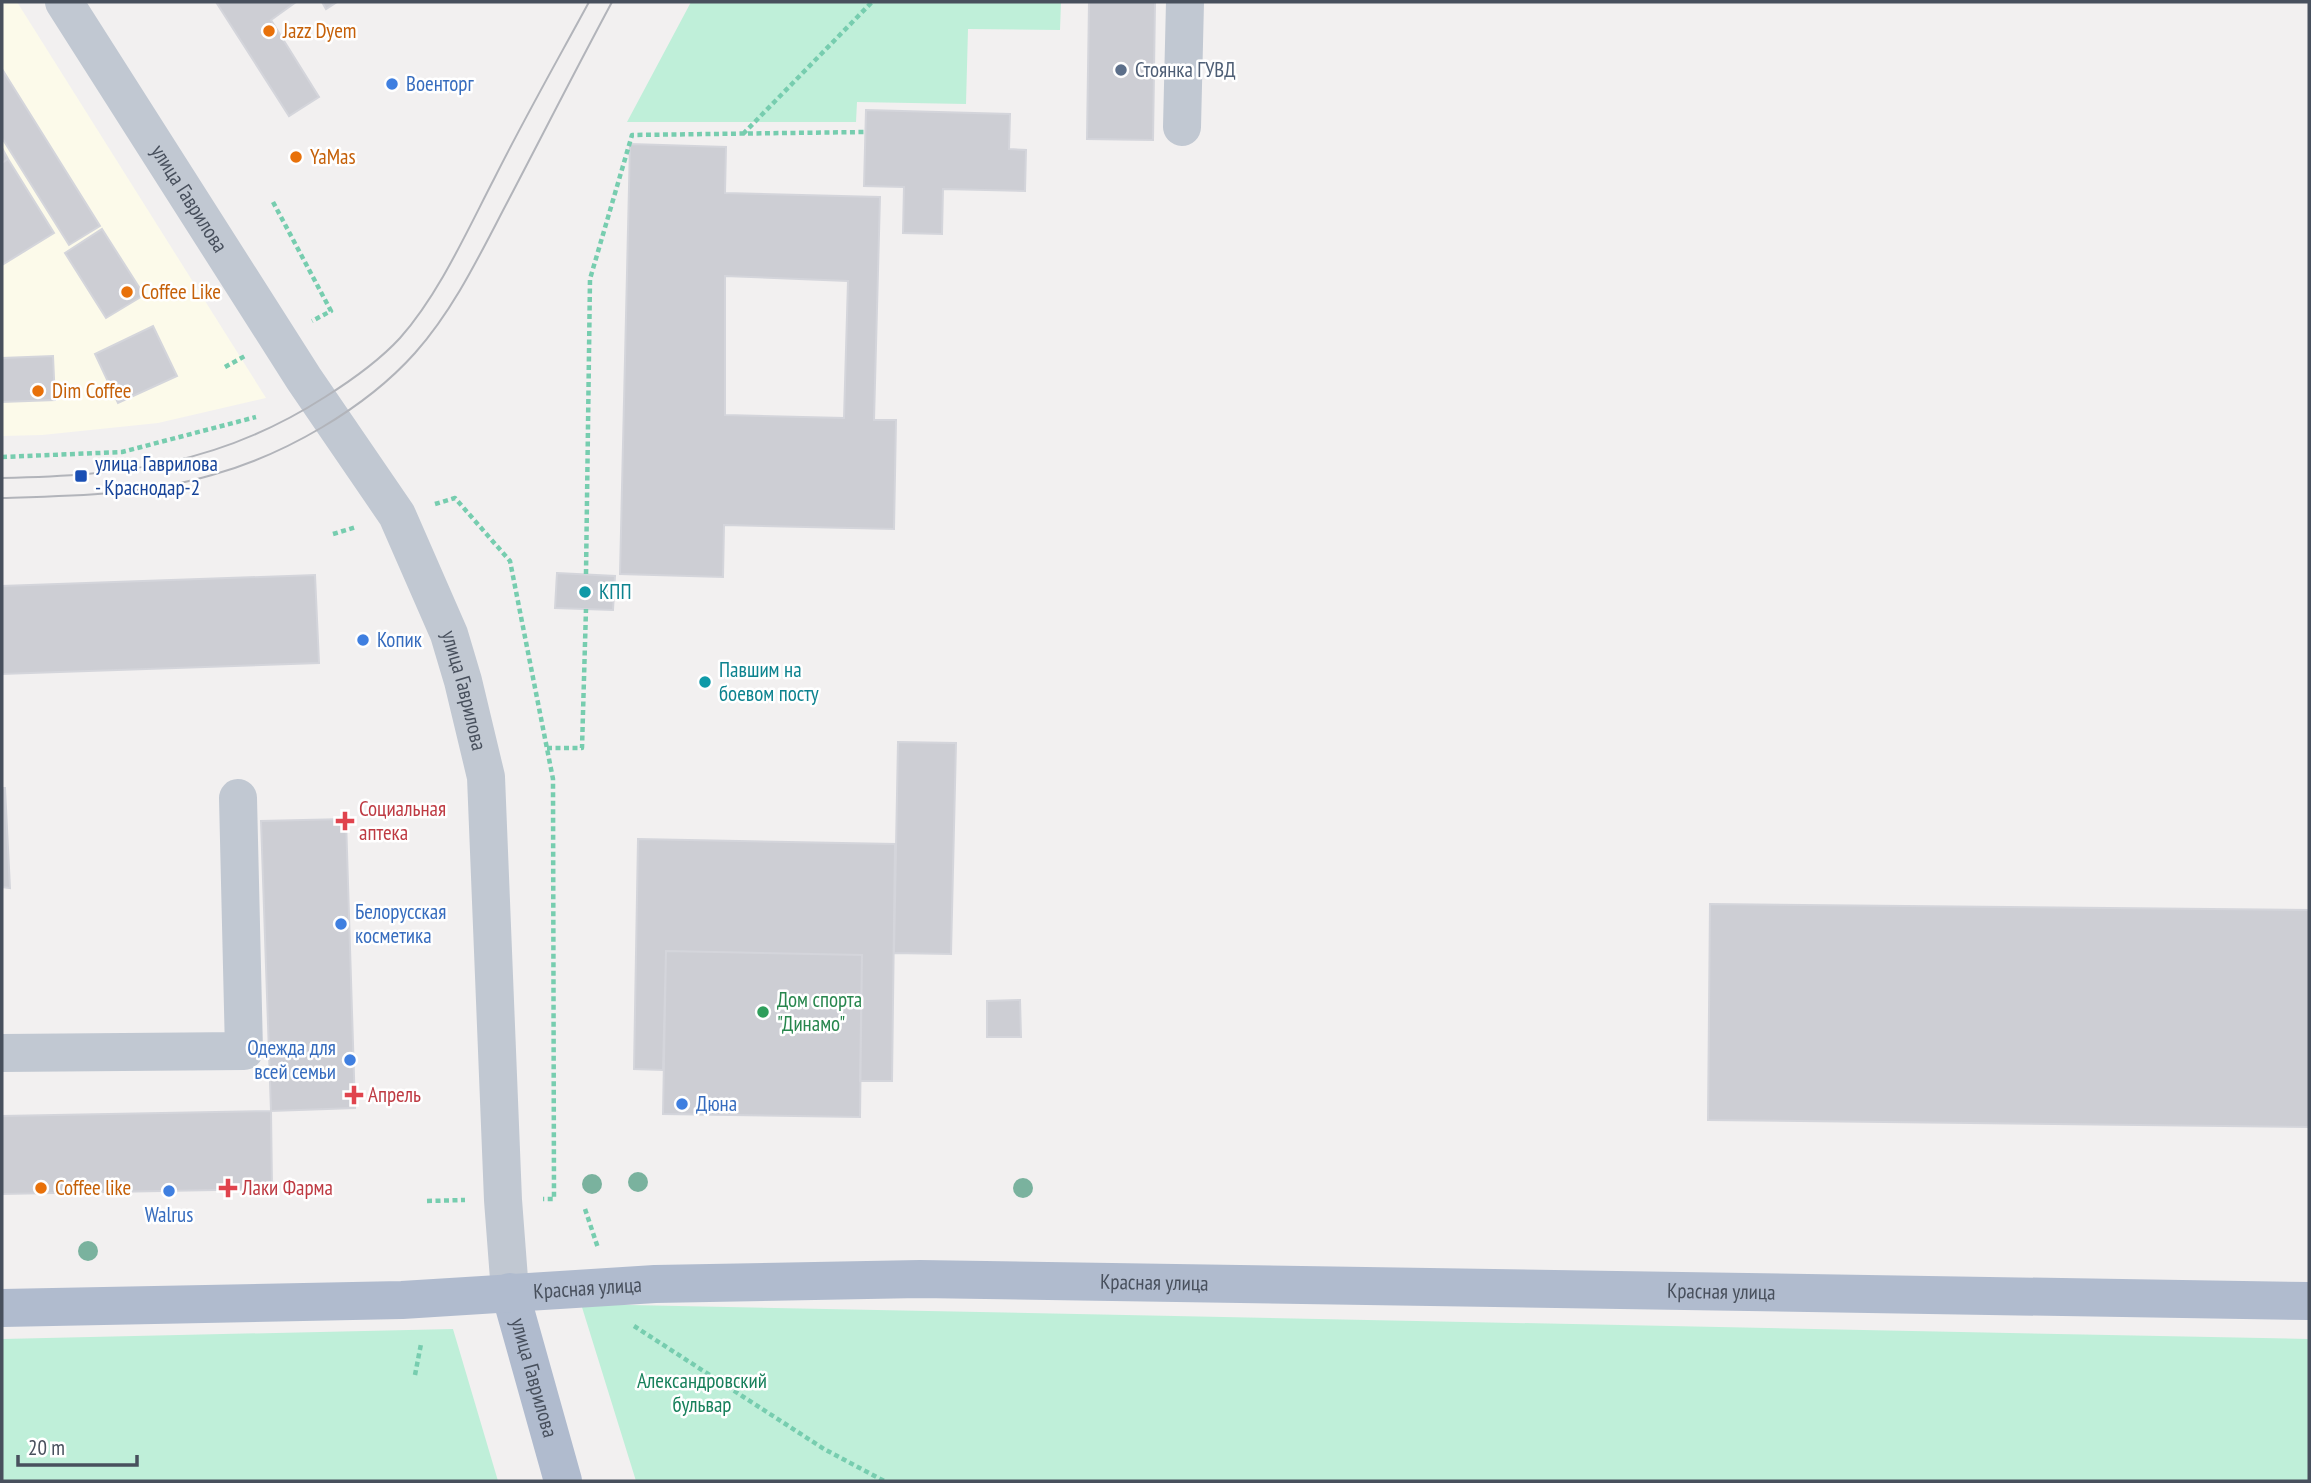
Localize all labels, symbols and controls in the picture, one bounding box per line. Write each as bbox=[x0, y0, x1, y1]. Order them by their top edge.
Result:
place label: Jazz Dyem bbox=[282, 17, 357, 44]
marker: Jazz Dyem bbox=[261, 23, 277, 39]
place label: Стоянка ГУВД bbox=[1135, 56, 1236, 83]
marker: Стоянка ГУВД bbox=[1113, 62, 1129, 78]
place label: Военторг bbox=[406, 70, 474, 97]
marker: Военторг bbox=[384, 76, 400, 92]
street label: улица Гаврилова bbox=[145, 139, 234, 257]
place label: YaMas bbox=[310, 143, 356, 170]
marker: YaMas bbox=[288, 149, 304, 165]
place label: Coffee Like bbox=[141, 278, 221, 305]
marker: Coffee Like bbox=[119, 284, 135, 300]
place label: Dim Coffee bbox=[52, 377, 131, 404]
marker: Dim Coffee bbox=[30, 383, 46, 399]
place label: улица Гаврилова - Краснодар-2 bbox=[95, 450, 218, 501]
marker: улица Гаврилова - Краснодар-2 bbox=[73, 468, 89, 484]
place label: КПП bbox=[599, 578, 631, 605]
marker: КПП bbox=[577, 584, 593, 600]
place label: Копик bbox=[377, 626, 422, 653]
street label: улица Гаврилова bbox=[436, 627, 493, 753]
marker: Копик bbox=[355, 632, 371, 648]
place label: Павшим на боевом посту bbox=[719, 656, 819, 707]
marker: Павшим на боевом посту bbox=[697, 674, 713, 690]
place label: Социальная аптека bbox=[359, 795, 446, 846]
marker: Социальная аптека bbox=[337, 813, 353, 829]
place label: Белорусская косметика bbox=[355, 898, 446, 949]
marker: Белорусская косметика bbox=[333, 916, 349, 932]
place label: Дом спорта "Динамо" bbox=[777, 986, 862, 1037]
marker: Дом спорта "Динамо" bbox=[755, 1004, 771, 1020]
place label: Одежда для всей семьи bbox=[247, 1034, 336, 1085]
marker: Одежда для всей семьи bbox=[342, 1052, 358, 1068]
place label: Апрель bbox=[368, 1081, 421, 1108]
marker: Апрель bbox=[346, 1087, 362, 1103]
place label: Дюна bbox=[696, 1090, 737, 1117]
marker: Дюна bbox=[674, 1096, 690, 1112]
place label: Coffee like bbox=[55, 1174, 131, 1201]
place label: Лаки Фарма bbox=[241, 1174, 333, 1201]
marker: Coffee like bbox=[33, 1180, 49, 1196]
marker: Лаки Фарма bbox=[220, 1180, 236, 1196]
marker: Walrus bbox=[161, 1183, 177, 1199]
place label: Walrus bbox=[145, 1201, 193, 1228]
street label: Красная улица bbox=[1100, 1268, 1209, 1297]
street label: Красная улица bbox=[533, 1271, 643, 1305]
street label: Красная улица bbox=[1667, 1277, 1776, 1306]
street label: улица Гаврилова bbox=[505, 1315, 564, 1440]
park label: Александровский бульвар bbox=[637, 1367, 767, 1418]
scale bar bbox=[18, 1424, 136, 1468]
text: 20 m bbox=[28, 1434, 65, 1461]

